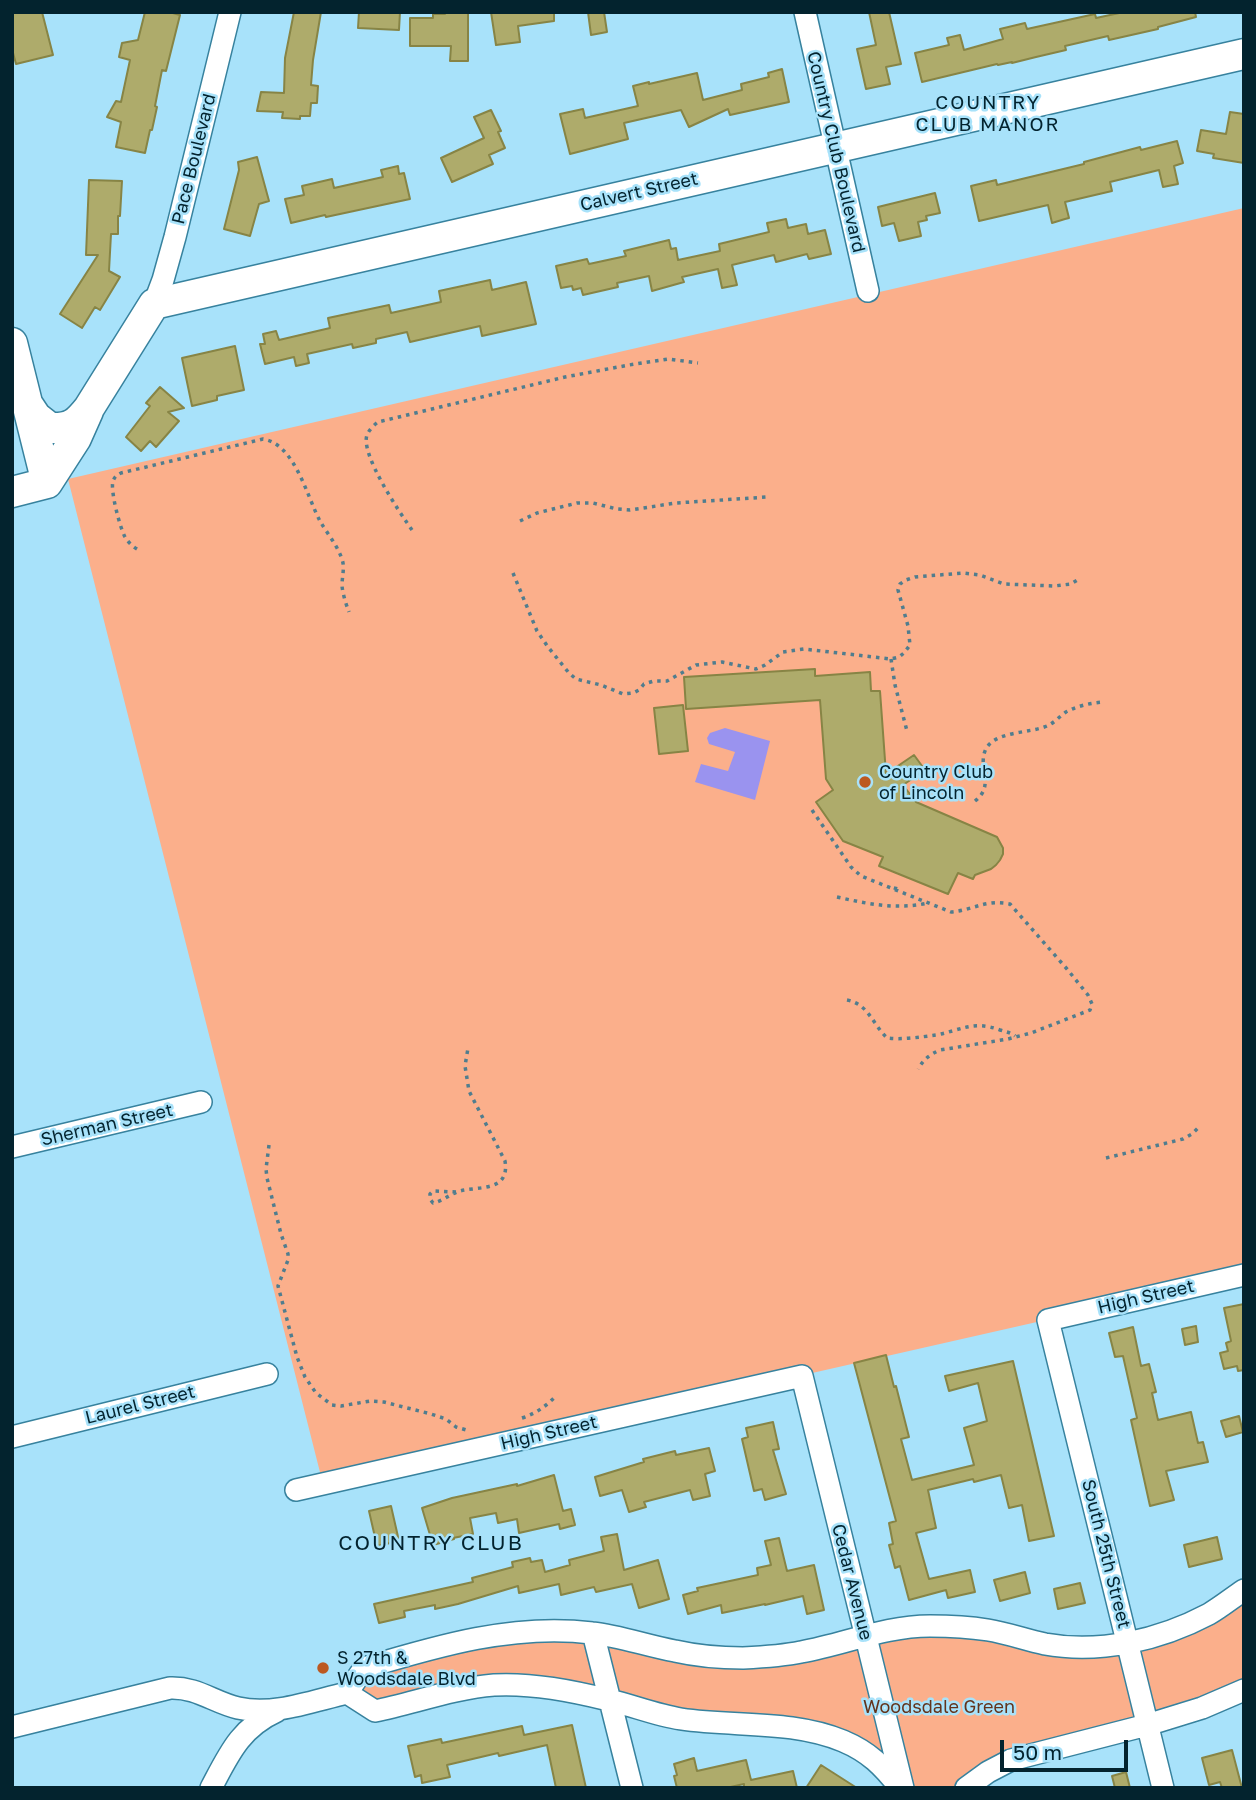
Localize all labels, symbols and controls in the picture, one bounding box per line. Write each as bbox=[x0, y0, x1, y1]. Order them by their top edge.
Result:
street label: Country Club Boulevard bbox=[802, 49, 870, 255]
street label: Pace Boulevard bbox=[167, 92, 221, 226]
district label: COUNTRY CLUB MANOR bbox=[917, 92, 1059, 136]
street label: Calvert Street bbox=[578, 168, 700, 216]
place label: Country Club of Lincoln bbox=[879, 761, 993, 804]
marker: Country Club of Lincoln bbox=[857, 774, 873, 790]
street label: Sherman Street bbox=[39, 1099, 175, 1151]
street label: High Street bbox=[1096, 1275, 1196, 1319]
street label: Laurel Street bbox=[83, 1381, 197, 1429]
street label: High Street bbox=[499, 1411, 599, 1455]
street label: South 25th Street bbox=[1077, 1477, 1135, 1631]
street label: Cedar Avenue bbox=[827, 1522, 877, 1642]
district label: COUNTRY CLUB bbox=[340, 1530, 522, 1556]
place label: S 27th & Woodsdale Blvd bbox=[337, 1647, 476, 1690]
marker: S 27th & Woodsdale Blvd bbox=[315, 1660, 331, 1676]
park label: Woodsdale Green bbox=[863, 1696, 1015, 1718]
scale bar bbox=[1004, 1727, 1132, 1771]
text: 50 m bbox=[1013, 1739, 1062, 1765]

